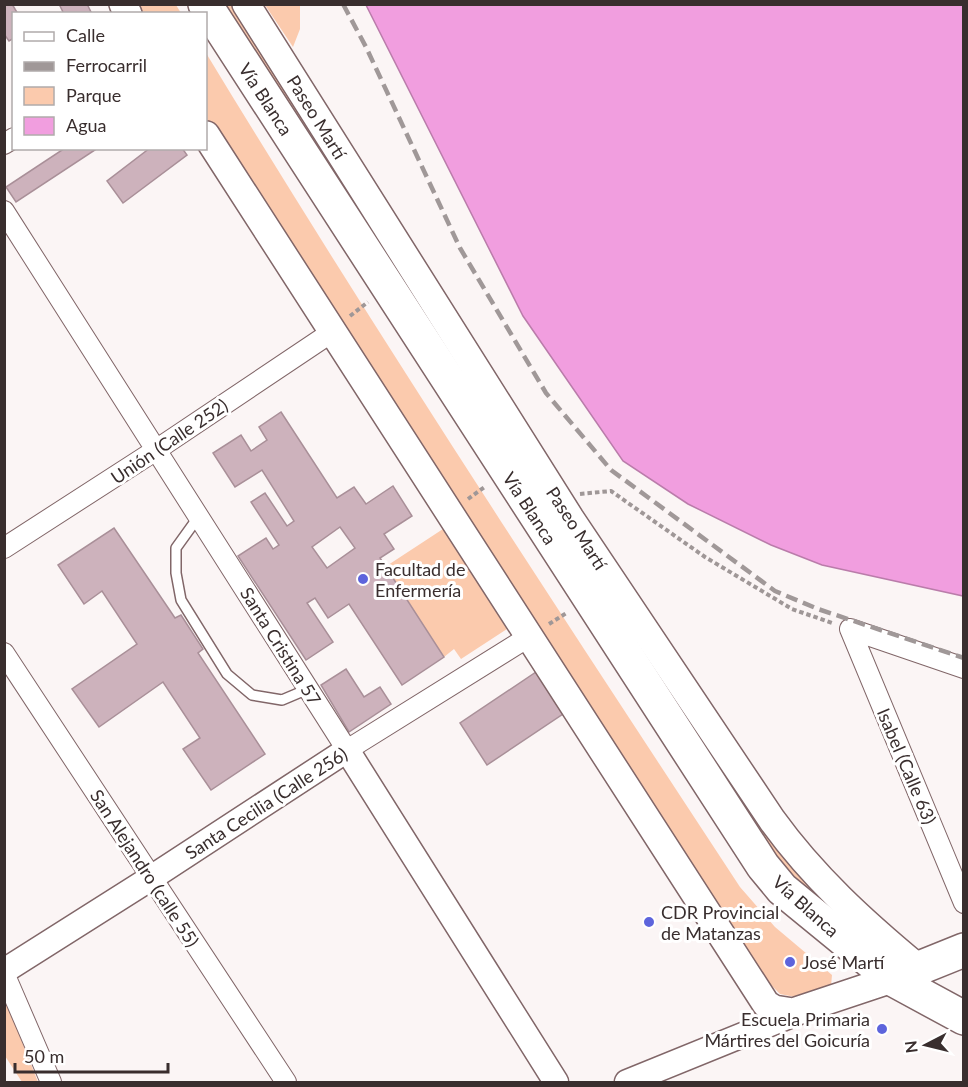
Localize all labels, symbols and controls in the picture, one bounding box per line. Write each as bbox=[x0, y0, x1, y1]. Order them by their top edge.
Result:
legend bbox=[12, 12, 207, 150]
text: Calle bbox=[66, 24, 105, 46]
text: Ferrocarril bbox=[66, 54, 147, 76]
street label: Vía Blanca bbox=[234, 59, 298, 139]
street label: Paseo Martí bbox=[283, 71, 352, 164]
text: Parque bbox=[66, 84, 121, 106]
text: Agua bbox=[66, 114, 107, 136]
street label: Unión (Calle 252) bbox=[106, 394, 232, 488]
street label: Vía Blanca bbox=[498, 468, 562, 548]
street label: Paseo Martí bbox=[542, 482, 612, 574]
place label: Facultad de Enfermería bbox=[375, 558, 465, 601]
marker: Facultad de Enfermería bbox=[356, 572, 370, 586]
street label: Santa Cristina 57 bbox=[236, 583, 326, 709]
street label: Isabel (Calle 63) bbox=[873, 705, 941, 827]
street label: Santa Cecilia (Calle 256) bbox=[181, 742, 351, 864]
street label: San Alejandro (calle 55) bbox=[86, 785, 204, 951]
street label: Vía Blanca bbox=[768, 870, 844, 942]
place label: CDR Provincial de Matanzas bbox=[661, 901, 779, 944]
marker: CDR Provincial de Matanzas bbox=[642, 915, 656, 929]
place label: José Martí bbox=[802, 951, 885, 973]
marker: José Martí bbox=[783, 955, 797, 969]
place label: Escuela Primaria Mártires del Goicuría bbox=[704, 1008, 870, 1051]
north arrow bbox=[896, 1015, 956, 1075]
marker: Escuela Primaria Mártires del Goicuría bbox=[875, 1022, 889, 1036]
scale bar bbox=[15, 1036, 168, 1074]
text: N bbox=[900, 1040, 921, 1054]
text: 50 m bbox=[24, 1045, 64, 1067]

